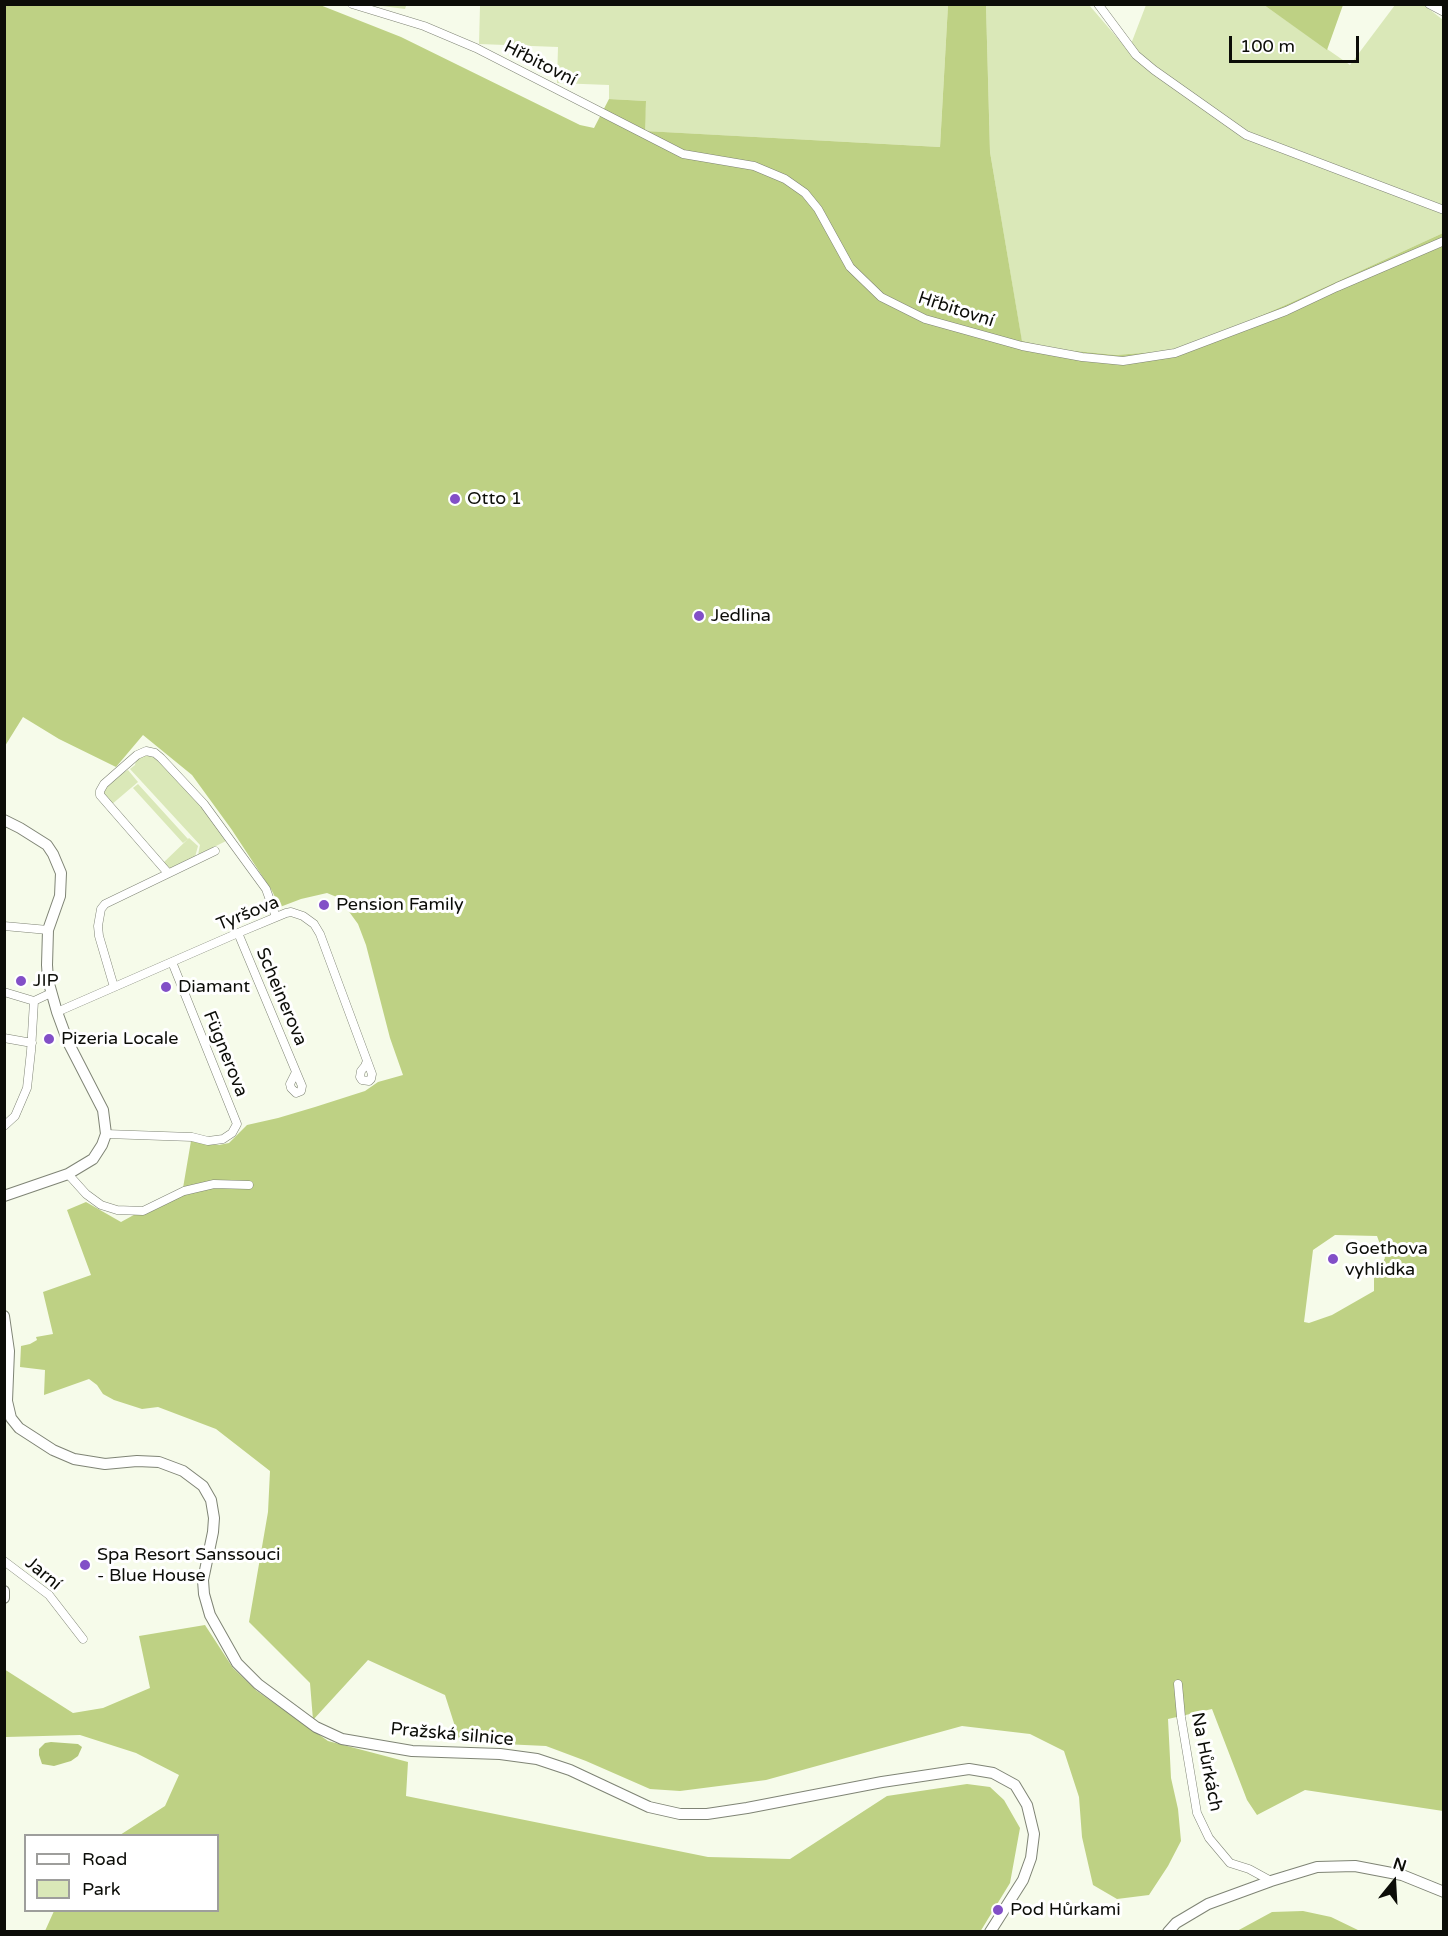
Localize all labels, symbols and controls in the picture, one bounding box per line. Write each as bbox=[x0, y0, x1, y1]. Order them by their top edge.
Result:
scale bar bbox=[1232, 24, 1362, 62]
text: 100 m bbox=[1240, 35, 1295, 57]
street label: Hřbitovní bbox=[500, 37, 580, 91]
street label: Hřbitovní bbox=[915, 288, 997, 332]
place label: Otto 1 bbox=[467, 488, 522, 510]
marker: Otto 1 bbox=[448, 492, 462, 506]
place label: Jedlina bbox=[711, 605, 771, 627]
marker: Jedlina bbox=[692, 609, 706, 623]
street label: Tyršova bbox=[214, 892, 282, 936]
place label: Pension Family bbox=[336, 894, 464, 916]
marker: Pension Family bbox=[317, 898, 331, 912]
street label: Scheinerova bbox=[251, 945, 311, 1049]
place label: JIP bbox=[33, 970, 59, 992]
marker: JIP bbox=[14, 974, 28, 988]
place label: Diamant bbox=[178, 976, 250, 998]
marker: Diamant bbox=[159, 980, 173, 994]
street label: Fügnerova bbox=[198, 1008, 252, 1100]
place label: Pizeria Locale bbox=[61, 1028, 178, 1050]
marker: Pizeria Locale bbox=[42, 1032, 56, 1046]
place label: Goethova vyhlidka bbox=[1345, 1238, 1428, 1280]
marker: Goethova vyhlidka bbox=[1326, 1252, 1340, 1266]
place label: Spa Resort Sanssouci - Blue House bbox=[97, 1544, 281, 1586]
street label: Jarní bbox=[20, 1553, 66, 1595]
marker: Spa Resort Sanssouci - Blue House bbox=[78, 1558, 92, 1572]
street label: Na Hůrkách bbox=[1186, 1710, 1226, 1814]
street label: Pražská silnice bbox=[389, 1719, 515, 1751]
legend bbox=[24, 1834, 219, 1912]
text: Road bbox=[82, 1848, 127, 1870]
north arrow bbox=[1364, 1852, 1424, 1912]
text: N bbox=[1390, 1853, 1409, 1876]
text: Park bbox=[82, 1878, 120, 1900]
place label: Pod Hůrkami bbox=[1010, 1899, 1121, 1921]
marker: Pod Hůrkami bbox=[991, 1903, 1005, 1917]

